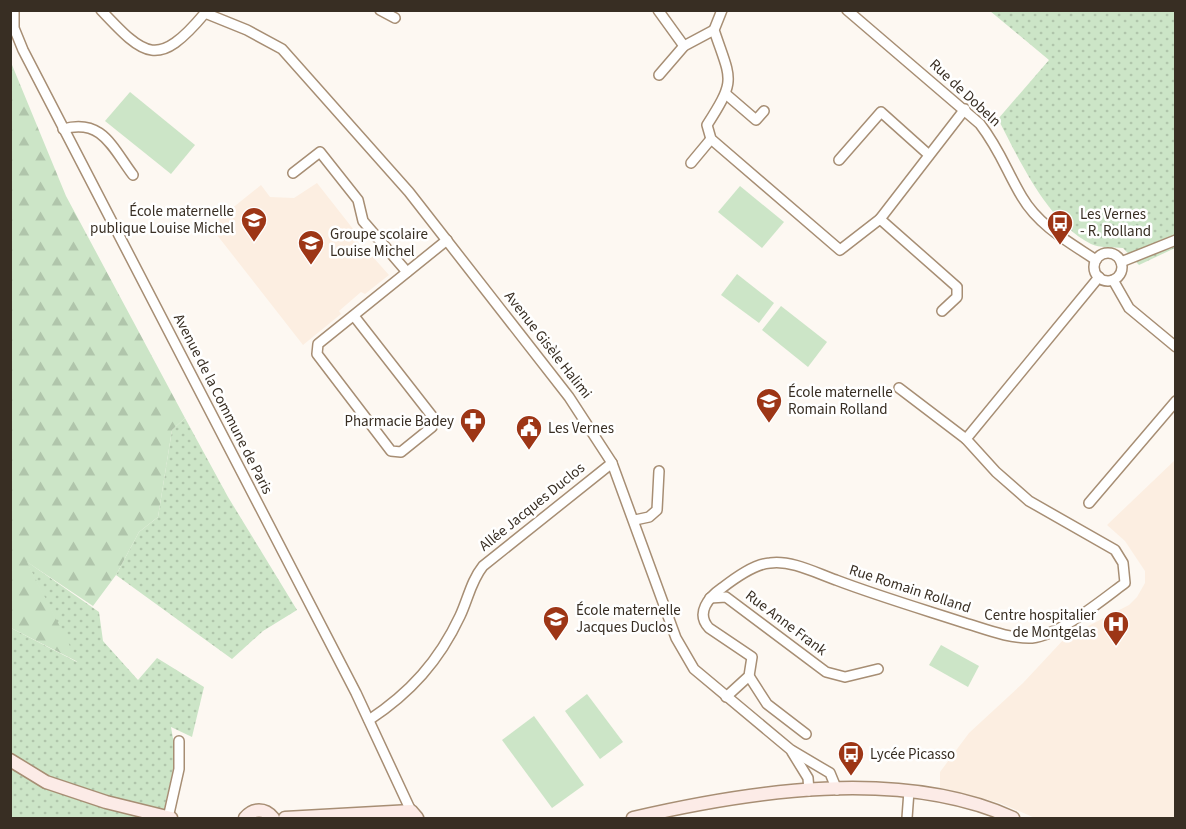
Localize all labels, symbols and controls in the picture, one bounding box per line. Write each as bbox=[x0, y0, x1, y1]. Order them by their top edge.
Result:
street label: Rue de Dobeln bbox=[925, 54, 1005, 132]
place label: École maternelle publique Louise Michel bbox=[90, 201, 234, 239]
place label: Les Vernes - R. Rolland bbox=[1080, 204, 1151, 242]
school or university icon: École maternelle publique Louise Michel bbox=[239, 205, 269, 243]
bus stop icon: Les Vernes - R. Rolland bbox=[1045, 208, 1075, 246]
place label: Groupe scolaire Louise Michel bbox=[330, 224, 428, 262]
school or university icon: Groupe scolaire Louise Michel bbox=[296, 228, 326, 266]
street label: Avenue Gisèle Halimi bbox=[499, 287, 597, 403]
street label: Avenue de la Commune de Paris bbox=[168, 310, 278, 498]
place label: École maternelle Romain Rolland bbox=[788, 382, 893, 420]
school or university icon: École maternelle Romain Rolland bbox=[754, 386, 784, 424]
pharmacy icon: Pharmacie Badey bbox=[458, 406, 488, 444]
place label: Pharmacie Badey bbox=[344, 411, 454, 432]
public building icon: Les Vernes bbox=[514, 413, 544, 451]
place label: Les Vernes bbox=[548, 418, 614, 439]
street label: Allée Jacques Duclos bbox=[475, 458, 589, 556]
street label: Rue Romain Rolland bbox=[846, 559, 974, 619]
street label: Rue Anne Frank bbox=[741, 585, 832, 661]
place label: École maternelle Jacques Duclos bbox=[576, 600, 681, 638]
school or university icon: École maternelle Jacques Duclos bbox=[541, 604, 571, 642]
place label: Centre hospitalier de Montgelas bbox=[984, 605, 1097, 643]
hospital icon: Centre hospitalier de Montgelas bbox=[1101, 609, 1131, 647]
bus stop icon: Lycée Picasso bbox=[836, 739, 866, 777]
place label: Lycée Picasso bbox=[870, 744, 955, 765]

